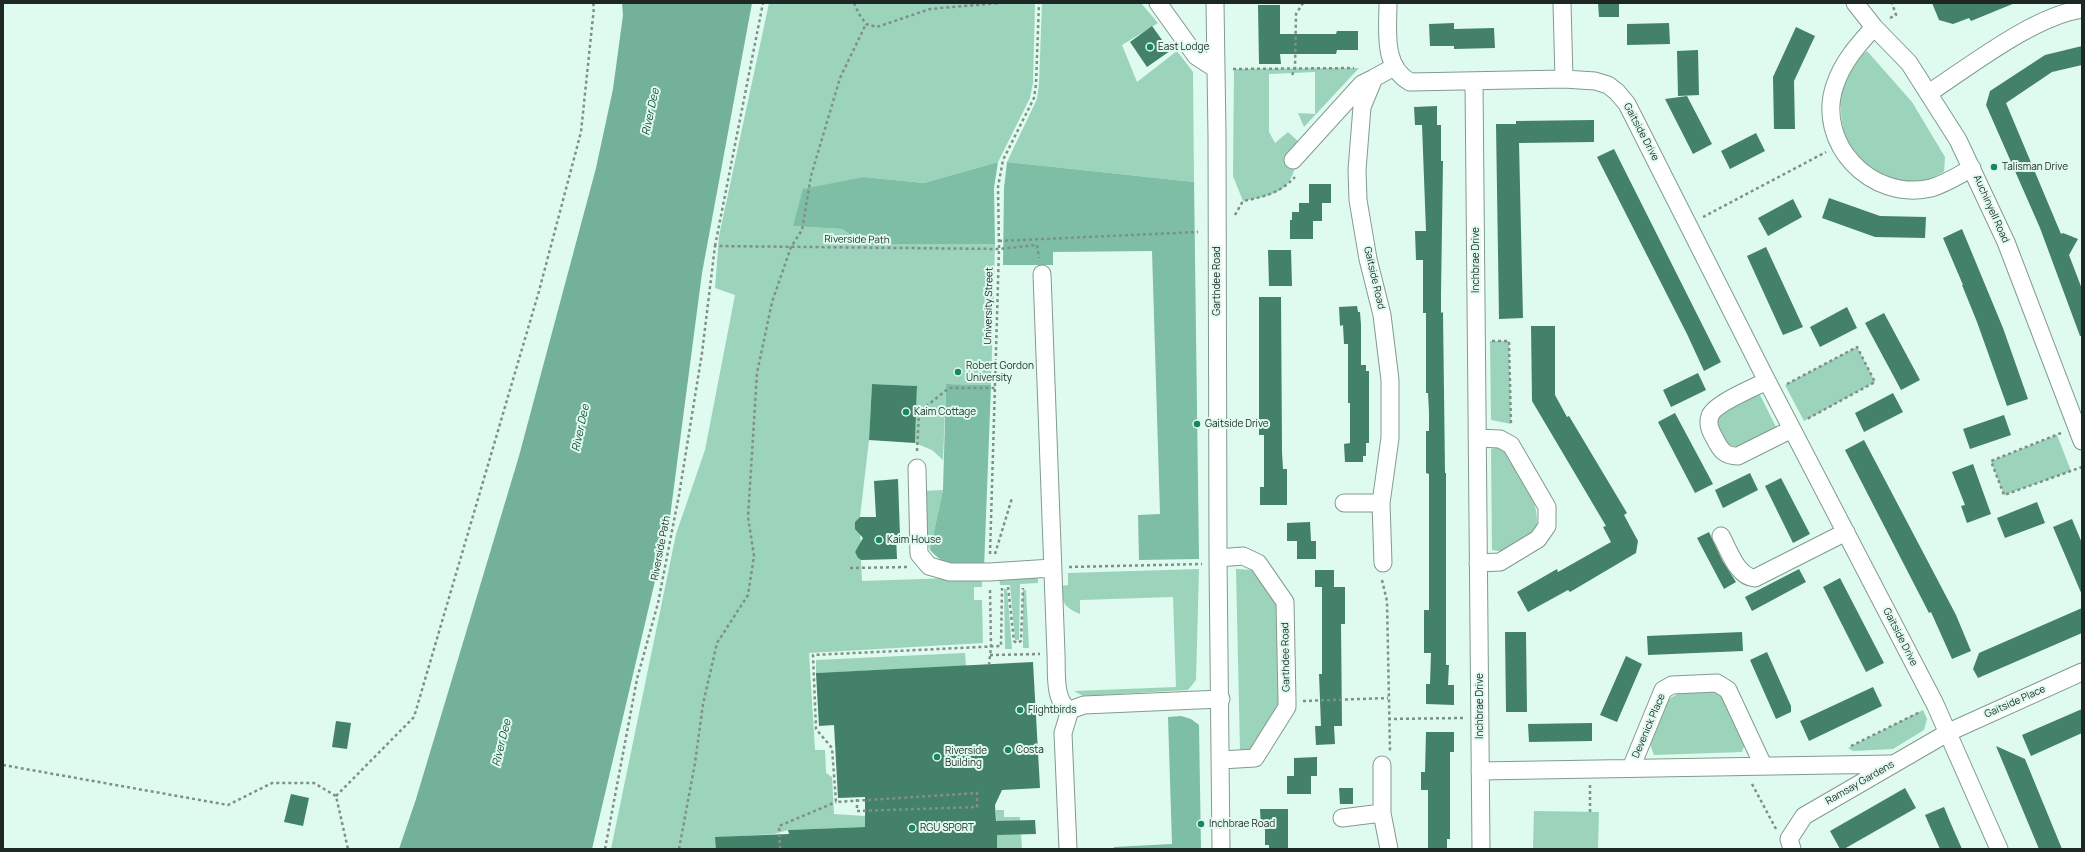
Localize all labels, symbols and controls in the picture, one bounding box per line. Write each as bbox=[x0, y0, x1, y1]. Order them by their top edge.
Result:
place label: East Lodge bbox=[1158, 41, 1209, 53]
marker: East Lodge bbox=[1145, 42, 1155, 52]
water label: River Dee bbox=[640, 87, 662, 137]
street label: Gaitside Drive bbox=[1621, 101, 1661, 163]
place label: Talisman Drive bbox=[2002, 161, 2068, 173]
marker: Talisman Drive bbox=[1989, 162, 1999, 172]
street label: Auchinyell Road bbox=[1971, 173, 2011, 245]
street label: Inchbrae Drive bbox=[1470, 227, 1482, 293]
street label: Riverside Path bbox=[824, 233, 890, 247]
street label: Gaitside Road bbox=[1361, 245, 1387, 311]
street label: Garthdee Road bbox=[1211, 246, 1223, 316]
street label: University Street bbox=[982, 267, 996, 345]
place label: Robert Gordon University bbox=[966, 360, 1034, 384]
marker: Robert Gordon University bbox=[953, 367, 963, 377]
water label: River Dee bbox=[570, 403, 592, 453]
place label: Kaim Cottage bbox=[914, 406, 976, 418]
marker: Kaim Cottage bbox=[901, 407, 911, 417]
place label: Gaitside Drive bbox=[1205, 418, 1269, 430]
marker: Gaitside Drive bbox=[1192, 419, 1202, 429]
street label: Riverside Path bbox=[649, 515, 673, 581]
place label: Kaim House bbox=[887, 534, 941, 546]
marker: Kaim House bbox=[874, 535, 884, 545]
street label: Gaitside Drive bbox=[1880, 606, 1920, 668]
street label: Garthdee Road bbox=[1279, 622, 1293, 692]
street label: Inchbrae Drive bbox=[1474, 673, 1486, 739]
street label: Gaitside Place bbox=[1983, 683, 2047, 721]
street label: Devenick Place bbox=[1630, 692, 1668, 760]
place label: Flightbirds bbox=[1028, 704, 1077, 716]
marker: Flightbirds bbox=[1015, 705, 1025, 715]
water label: River Dee bbox=[490, 718, 514, 768]
place label: Costa bbox=[1016, 744, 1044, 756]
place label: Riverside Building bbox=[945, 745, 987, 768]
marker: Costa bbox=[1003, 745, 1013, 755]
marker: Riverside Building bbox=[932, 752, 942, 762]
street label: Ramsay Gardens bbox=[1824, 759, 1896, 807]
place label: Inchbrae Road bbox=[1209, 818, 1275, 830]
marker: Inchbrae Road bbox=[1196, 819, 1206, 829]
place label: RGU SPORT bbox=[920, 822, 974, 834]
marker: RGU SPORT bbox=[907, 823, 917, 833]

